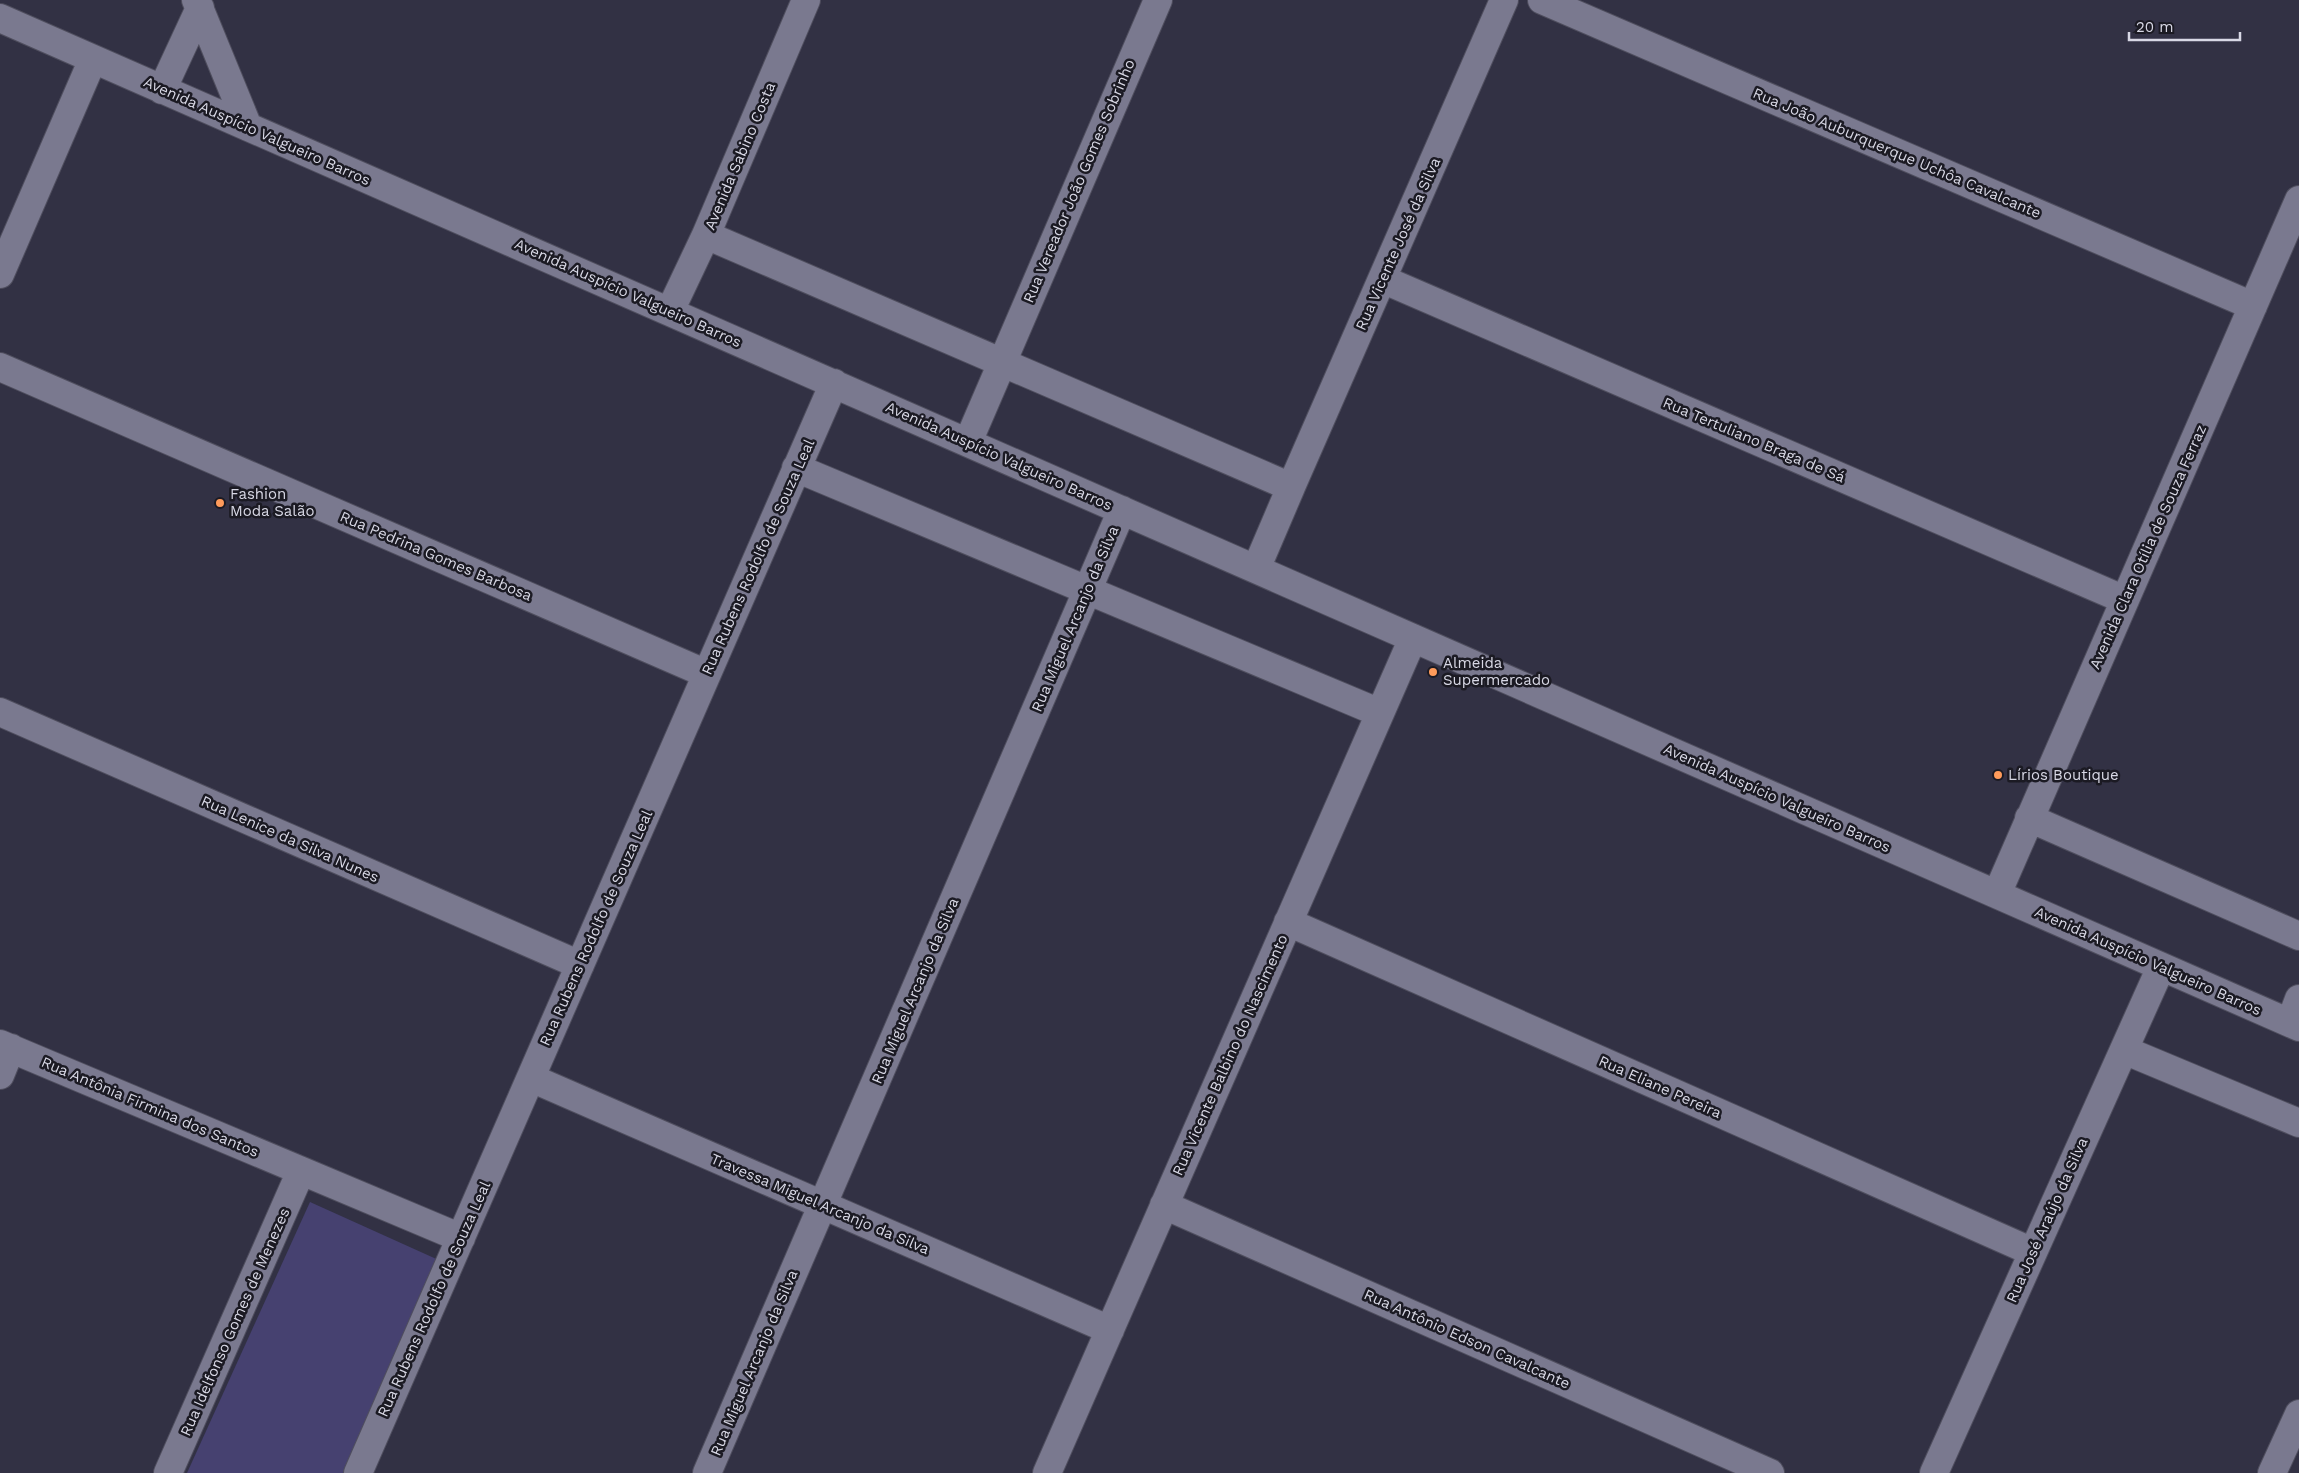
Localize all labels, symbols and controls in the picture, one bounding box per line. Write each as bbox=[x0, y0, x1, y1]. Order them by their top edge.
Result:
scale bar bbox=[2129, 10, 2240, 42]
text: 20 m bbox=[2136, 18, 2174, 36]
street label: Rua Vereador João Gomes Sobrinho bbox=[1019, 56, 1139, 306]
street label: Avenida Auspício Valgueiro Barros bbox=[141, 73, 373, 189]
street label: Avenida Sabino Costa bbox=[701, 79, 779, 232]
street label: Rua João Auburquerque Uchôa Cavalcante bbox=[1750, 84, 2044, 222]
street label: Rua Vicente José da Silva bbox=[1352, 154, 1444, 333]
street label: Avenida Auspício Valgueiro Barros bbox=[512, 235, 744, 351]
street label: Rua Tertuliano Braga de Sá bbox=[1660, 393, 1848, 487]
street label: Avenida Auspício Valgueiro Barros bbox=[883, 398, 1115, 514]
street label: Avenida Clara Otília de Souza Ferraz bbox=[2086, 422, 2210, 672]
street label: Rua Rubens Rodolfo de Souza Leal bbox=[698, 436, 818, 678]
place label: Fashion Moda Salão bbox=[230, 485, 314, 520]
marker: Fashion Moda Salão bbox=[214, 497, 226, 509]
street label: Rua Pedrina Gomes Barbosa bbox=[337, 507, 535, 605]
street label: Rua Miguel Arcanjo da Silva bbox=[1028, 523, 1123, 715]
place label: Almeida Supermercado bbox=[1443, 654, 1550, 689]
marker: Almeida Supermercado bbox=[1427, 666, 1439, 678]
street label: Avenida Auspício Valgueiro Barros bbox=[1661, 740, 1893, 856]
place label: Lírios Boutique bbox=[2008, 766, 2119, 784]
marker: Lírios Boutique bbox=[1992, 769, 2004, 781]
street label: Rua Lenice da Silva Nunes bbox=[198, 792, 382, 886]
street label: Rua Rubens Rodolfo de Souza Leal bbox=[536, 807, 656, 1049]
street label: Rua Miguel Arcanjo da Silva bbox=[868, 895, 963, 1087]
street label: Avenida Auspício Valgueiro Barros bbox=[2032, 903, 2264, 1019]
street label: Rua Vicente Balbino do Nascimento bbox=[1168, 932, 1292, 1178]
street label: Rua Eliane Pereira bbox=[1596, 1052, 1725, 1122]
street label: Rua Antônia Firmina dos Santos bbox=[39, 1053, 262, 1161]
street label: Rua José Araújo da Silva bbox=[2002, 1134, 2092, 1305]
street label: Travessa Miguel Arcanjo da Silva bbox=[708, 1150, 932, 1259]
street label: Rua Rubens Rodolfo de Souza Leal bbox=[374, 1178, 494, 1420]
street label: Rua Idelfonso Gomes de Menezes bbox=[176, 1205, 294, 1439]
street label: Rua Miguel Arcanjo da Silva bbox=[707, 1267, 802, 1459]
street label: Rua Antônio Edson Cavalcante bbox=[1361, 1285, 1573, 1393]

